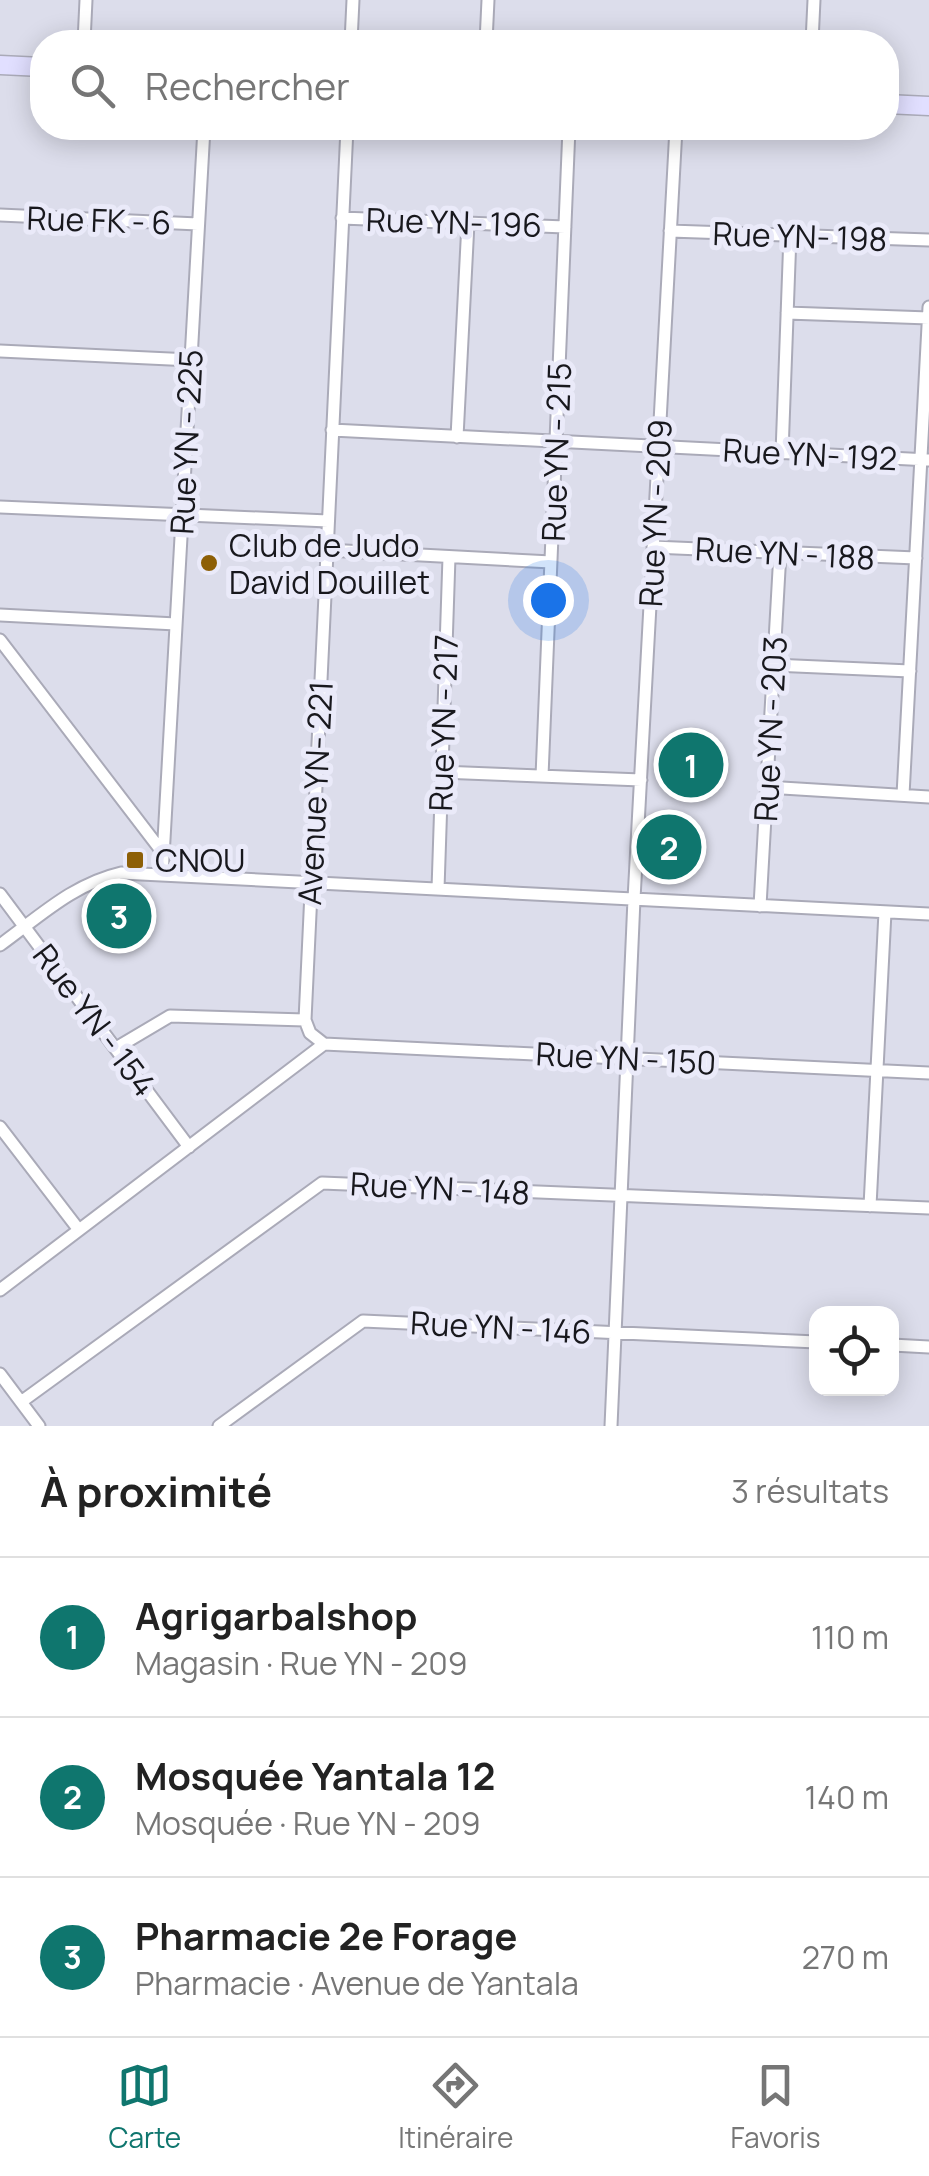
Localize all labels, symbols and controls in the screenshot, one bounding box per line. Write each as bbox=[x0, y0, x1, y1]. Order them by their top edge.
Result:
search box bbox=[30, 30, 899, 140]
icon: search bbox=[65, 58, 120, 113]
text: Rechercher bbox=[145, 59, 350, 111]
street label: Rue FK - 6 bbox=[26, 195, 172, 245]
street label: Rue YN- 196 bbox=[365, 197, 543, 247]
street label: Rue YN- 198 bbox=[712, 211, 888, 261]
street label: Rue YN - 225 bbox=[159, 348, 213, 536]
street label: Rue YN - 215 bbox=[531, 362, 581, 542]
street label: Rue YN - 209 bbox=[628, 418, 682, 608]
street label: Rue YN- 192 bbox=[722, 427, 898, 481]
place label: Club de Judo David Douillet bbox=[229, 523, 430, 604]
street label: Rue YN - 188 bbox=[694, 526, 876, 580]
marker: Club de Judo David Douillet bbox=[198, 552, 220, 574]
your location bbox=[523, 575, 574, 626]
street label: Rue YN - 217 bbox=[418, 634, 468, 812]
street label: Rue YN - 203 bbox=[743, 635, 797, 823]
street label: Avenue YN- 221 bbox=[287, 680, 343, 906]
pin: 1 bbox=[658, 728, 724, 802]
pin: 2 bbox=[636, 810, 702, 884]
place label: CNOU bbox=[155, 838, 245, 882]
marker: CNOU bbox=[124, 849, 146, 871]
pin: 3 bbox=[86, 878, 152, 954]
street label: Rue YN - 154 bbox=[23, 935, 167, 1105]
street label: Rue YN - 150 bbox=[535, 1031, 717, 1085]
street label: Rue YN - 148 bbox=[349, 1161, 531, 1215]
street label: Rue YN - 146 bbox=[409, 1300, 593, 1354]
map controls bbox=[809, 1306, 899, 1396]
button: locate bbox=[809, 1306, 899, 1396]
text: À proximité bbox=[40, 1462, 272, 1520]
text: 3 résultats bbox=[731, 1469, 889, 1513]
text: Agrigarbalshop bbox=[135, 1589, 417, 1641]
text: 1 bbox=[65, 1615, 80, 1659]
text: 110 m bbox=[811, 1615, 889, 1659]
text: Magasin · Rue YN - 209 bbox=[135, 1641, 468, 1685]
text: Mosquée Yantala 12 bbox=[135, 1749, 495, 1801]
text: 2 bbox=[63, 1775, 82, 1819]
text: 140 m bbox=[805, 1775, 889, 1819]
text: Mosquée · Rue YN - 209 bbox=[135, 1801, 481, 1845]
text: Pharmacie 2e Forage bbox=[135, 1909, 517, 1961]
text: 3 bbox=[63, 1935, 82, 1979]
text: 270 m bbox=[802, 1935, 889, 1979]
text: Pharmacie · Avenue de Yantala bbox=[135, 1961, 579, 2005]
tab: Carte bbox=[109, 2058, 181, 2156]
tab: Itinéraire bbox=[398, 2058, 513, 2156]
tab: Favoris bbox=[730, 2058, 820, 2156]

